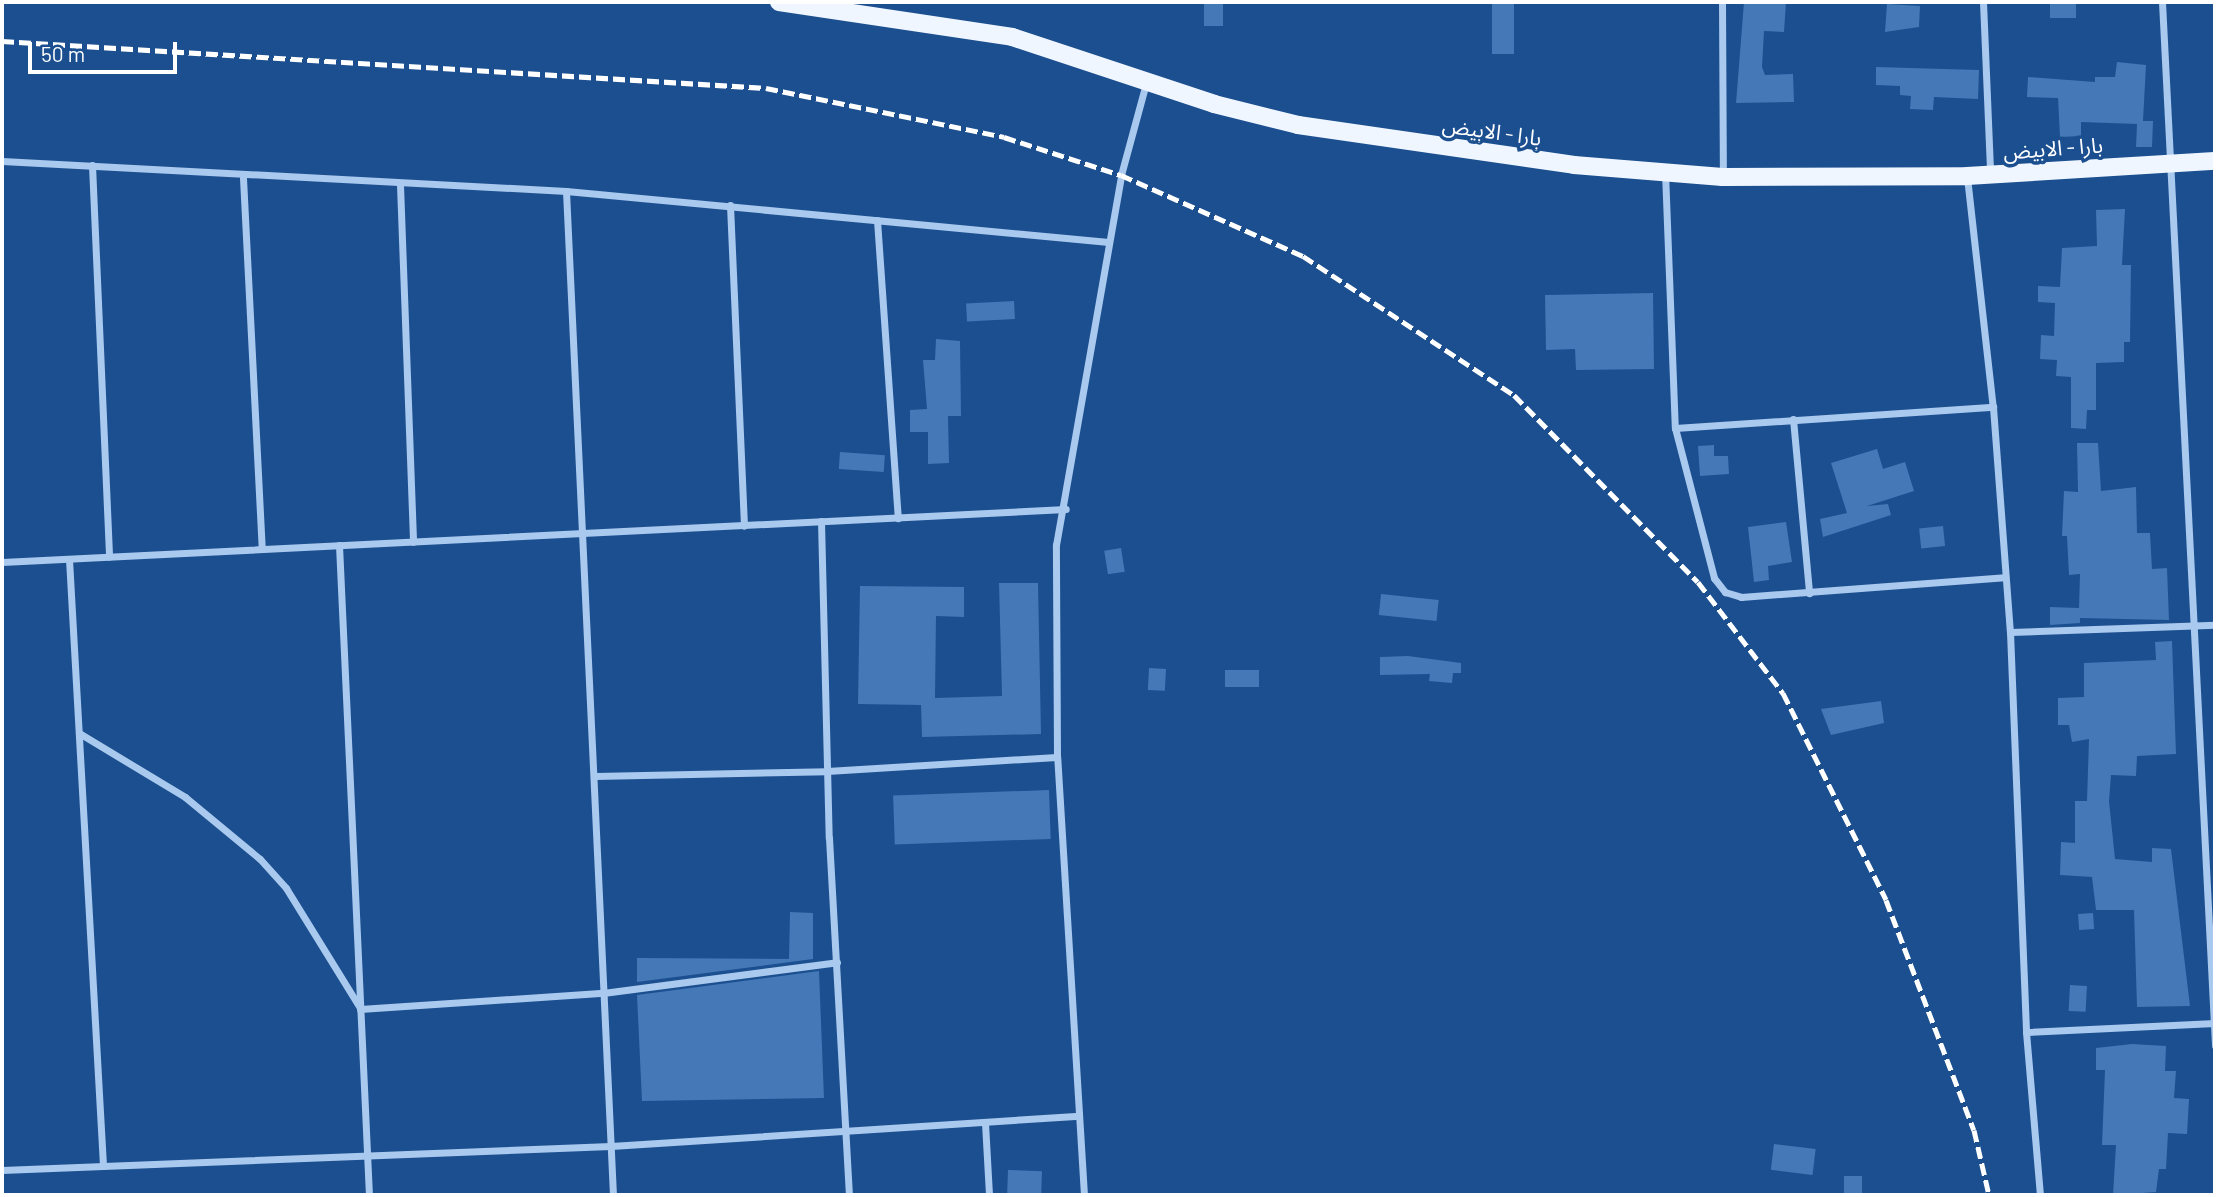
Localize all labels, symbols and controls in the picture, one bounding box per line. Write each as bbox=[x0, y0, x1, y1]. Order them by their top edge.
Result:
scale bar bbox=[32, 28, 180, 72]
text: 50 m bbox=[41, 41, 85, 66]
street label: بارا - الابيض bbox=[1441, 112, 1543, 150]
street label: بارا - الابيض bbox=[2002, 132, 2104, 164]

